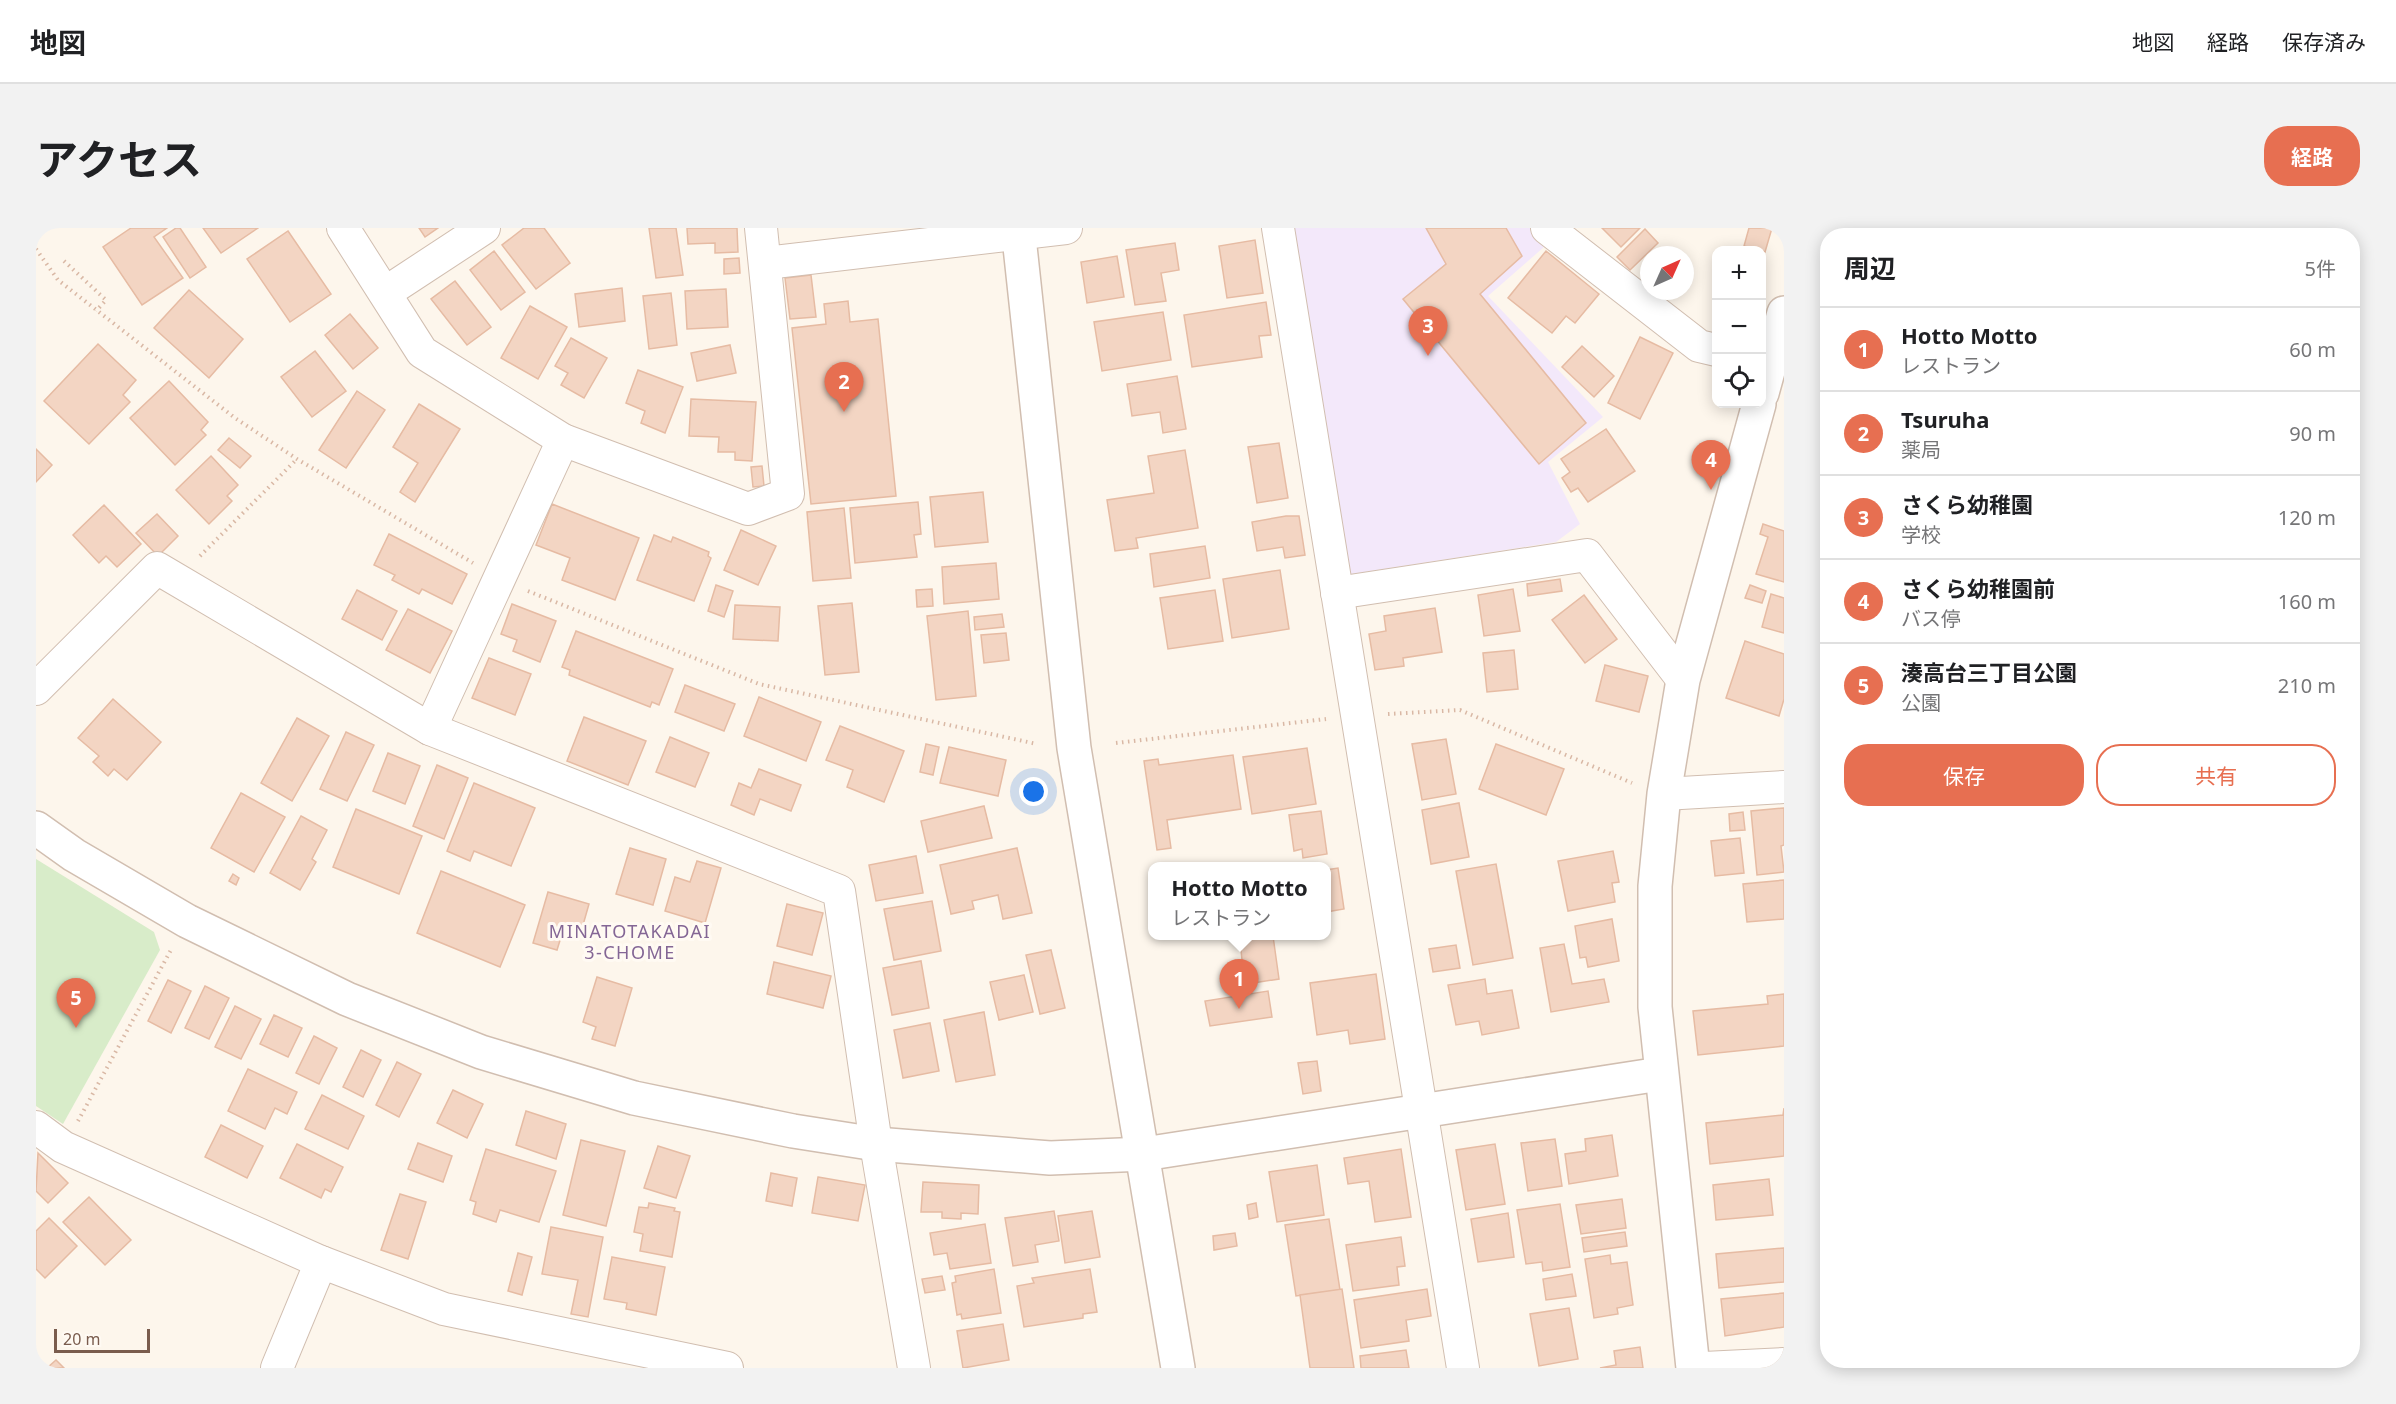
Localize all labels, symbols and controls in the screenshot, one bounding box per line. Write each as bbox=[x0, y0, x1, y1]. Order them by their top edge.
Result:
text: 地図 bbox=[30, 23, 86, 61]
text: 地図 bbox=[2132, 28, 2174, 56]
text: 経路 bbox=[2207, 28, 2249, 56]
text: 保存済み bbox=[2282, 28, 2366, 56]
button: 経路 bbox=[2264, 126, 2360, 186]
text: アクセス bbox=[36, 130, 202, 187]
north arrow bbox=[1640, 246, 1694, 300]
map controls bbox=[1712, 246, 1766, 408]
button: + bbox=[1712, 246, 1766, 300]
text: 周辺 bbox=[1844, 250, 1896, 286]
text: 5件 bbox=[2305, 255, 2336, 282]
button: − bbox=[1712, 300, 1766, 354]
pin: 3 bbox=[1408, 306, 1448, 356]
text: Hotto Motto bbox=[1901, 320, 2038, 350]
text: 1 bbox=[1858, 336, 1869, 363]
text: 60 m bbox=[2289, 336, 2336, 363]
text: レストラン bbox=[1901, 352, 2001, 379]
button: locate bbox=[1712, 354, 1766, 408]
pin: 2 bbox=[824, 362, 864, 412]
text: Tsuruha bbox=[1901, 404, 1989, 434]
text: 2 bbox=[1858, 420, 1869, 447]
text: 90 m bbox=[2289, 420, 2336, 447]
text: 薬局 bbox=[1901, 436, 1941, 463]
pin: 4 bbox=[1692, 440, 1730, 490]
text: さくら幼稚園 bbox=[1901, 489, 2033, 519]
text: 3 bbox=[1858, 504, 1869, 531]
text: 120 m bbox=[2278, 504, 2336, 531]
text: 学校 bbox=[1901, 521, 1941, 548]
text: さくら幼稚園前 bbox=[1901, 573, 2055, 603]
text: 4 bbox=[1858, 588, 1869, 615]
text: 160 m bbox=[2278, 588, 2336, 615]
text: バス停 bbox=[1901, 605, 1961, 632]
text: 湊高台三丁目公園 bbox=[1901, 657, 2077, 687]
text: 5 bbox=[1858, 672, 1869, 699]
text: 210 m bbox=[2278, 672, 2336, 699]
text: 公園 bbox=[1901, 689, 1941, 716]
button: 保存 bbox=[1844, 744, 2084, 806]
button: 共有 bbox=[2096, 744, 2336, 806]
your location bbox=[1019, 777, 1048, 806]
popup bbox=[1148, 862, 1331, 940]
text: Hotto Motto bbox=[1171, 872, 1308, 902]
text: レストラン bbox=[1171, 904, 1271, 931]
district label: MINATOTAKADAI 3-CHOME bbox=[549, 919, 711, 964]
pin: 1 bbox=[1220, 960, 1258, 1009]
pin: 5 bbox=[56, 978, 96, 1028]
scale bar bbox=[54, 1326, 150, 1354]
text: 20 m bbox=[63, 1328, 100, 1350]

